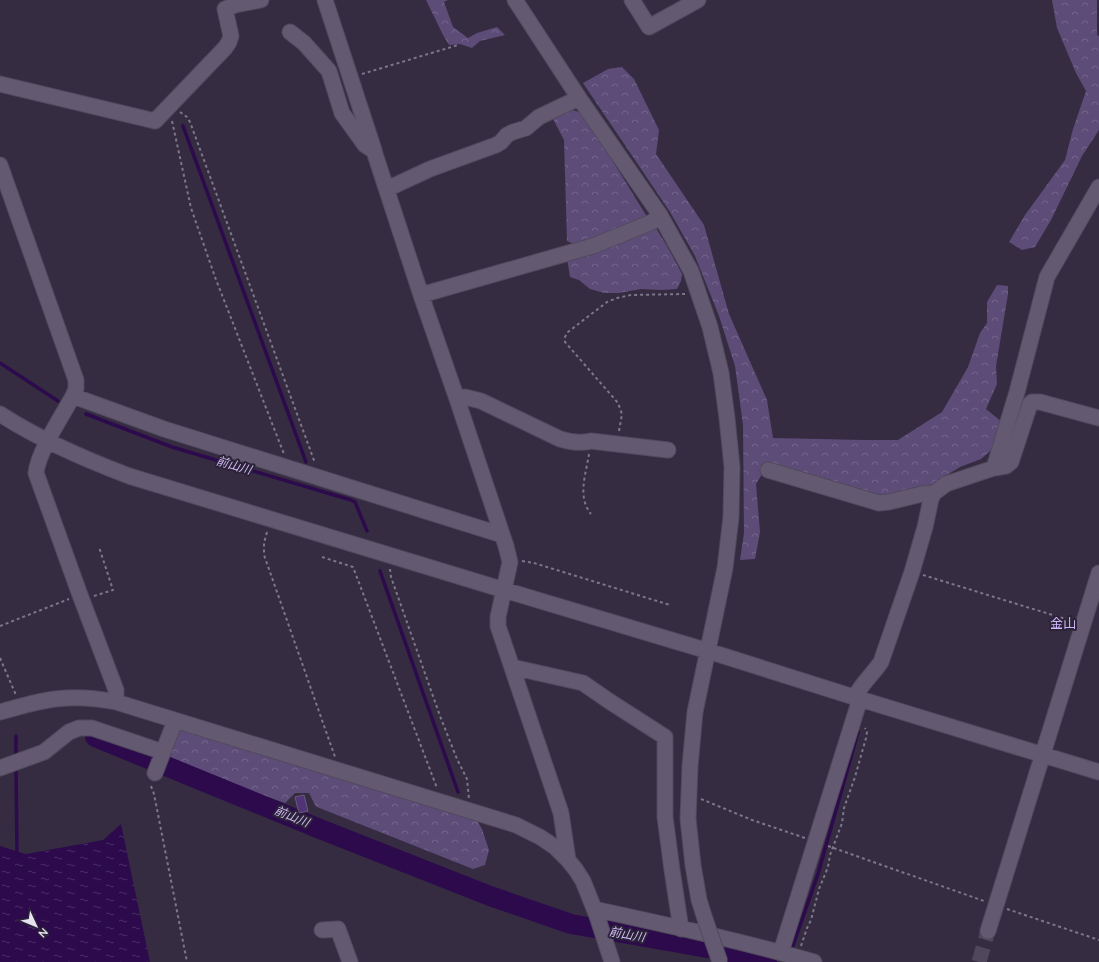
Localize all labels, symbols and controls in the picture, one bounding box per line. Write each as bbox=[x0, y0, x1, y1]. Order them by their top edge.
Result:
water label: 前山川 bbox=[215, 453, 255, 478]
district label: 金山 bbox=[1050, 615, 1076, 631]
water label: 前山川 bbox=[272, 802, 313, 830]
north arrow bbox=[16, 906, 56, 946]
water label: 前山川 bbox=[608, 923, 648, 945]
text: N bbox=[35, 925, 51, 941]

